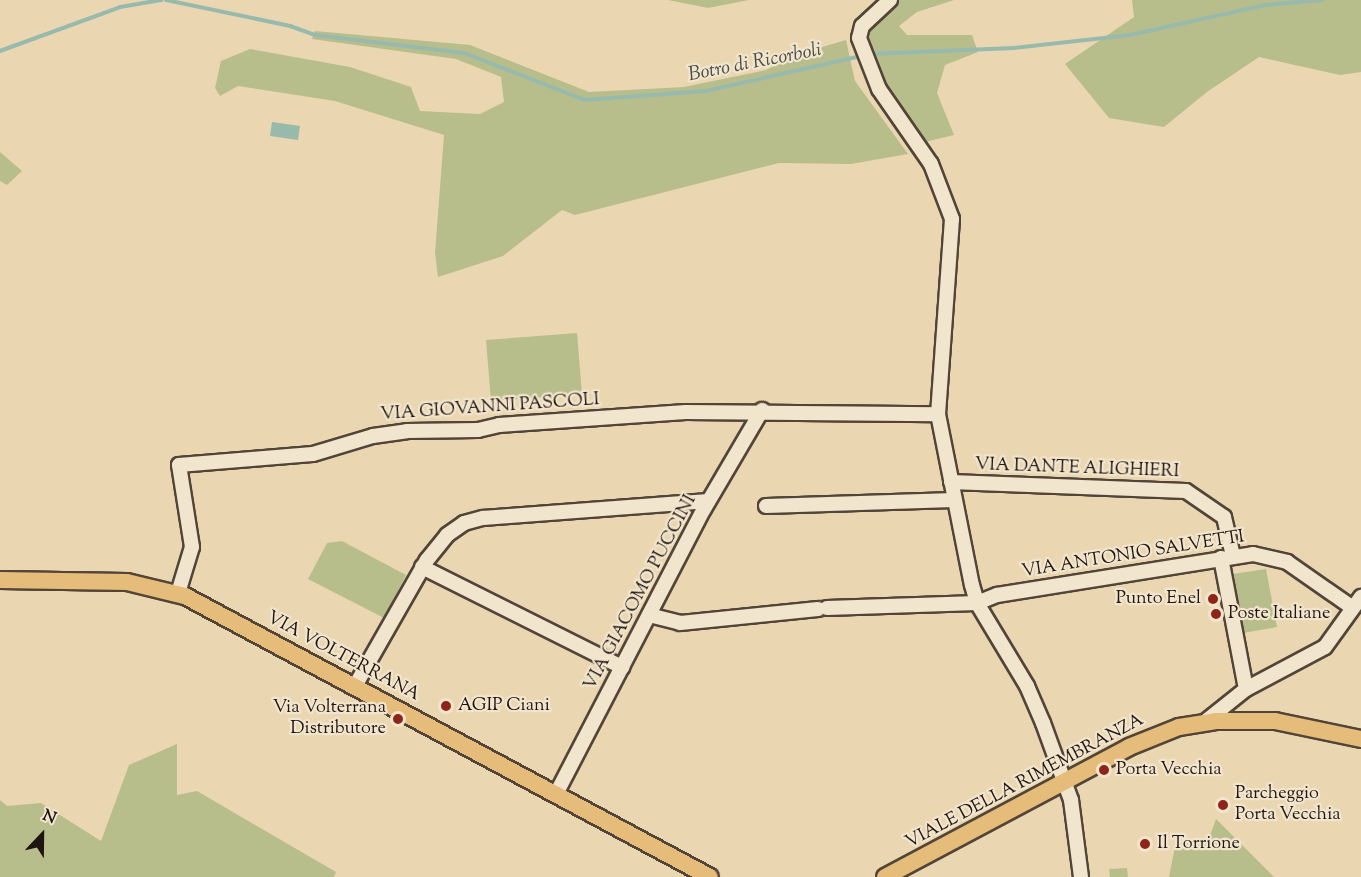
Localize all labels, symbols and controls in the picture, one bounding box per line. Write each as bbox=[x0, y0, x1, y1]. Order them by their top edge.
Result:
water label: Botro di Ricorboli bbox=[686, 38, 824, 88]
street label: VIA GIOVANNI PASCOLI bbox=[380, 390, 600, 426]
street label: VIA DANTE ALIGHIERI bbox=[974, 455, 1180, 483]
street label: VIA GIACOMO PUCCINI bbox=[580, 492, 702, 694]
street label: VIA ANTONIO SALVETTI bbox=[1020, 527, 1246, 583]
place label: Punto Enel bbox=[1116, 588, 1201, 610]
marker: Punto Enel bbox=[1206, 592, 1220, 606]
place label: Poste Italiane bbox=[1228, 603, 1330, 625]
street label: VIA VOLTERRANA bbox=[263, 607, 423, 707]
marker: Poste Italiane bbox=[1209, 607, 1223, 621]
place label: AGIP Ciani bbox=[458, 695, 550, 717]
place label: Via Volterrana Distributore bbox=[273, 698, 386, 740]
marker: AGIP Ciani bbox=[439, 699, 453, 713]
street label: VIALE DELLA RIMEMBRANZA bbox=[902, 710, 1148, 854]
marker: Via Volterrana Distributore bbox=[391, 712, 405, 726]
place label: Porta Vecchia bbox=[1116, 759, 1222, 781]
marker: Porta Vecchia bbox=[1097, 763, 1111, 777]
place label: Parcheggio Porta Vecchia bbox=[1235, 784, 1341, 826]
marker: Parcheggio Porta Vecchia bbox=[1216, 798, 1230, 812]
north arrow bbox=[12, 805, 72, 865]
text: N bbox=[39, 805, 59, 831]
place label: Il Torrione bbox=[1157, 833, 1240, 855]
marker: Il Torrione bbox=[1138, 837, 1152, 851]

